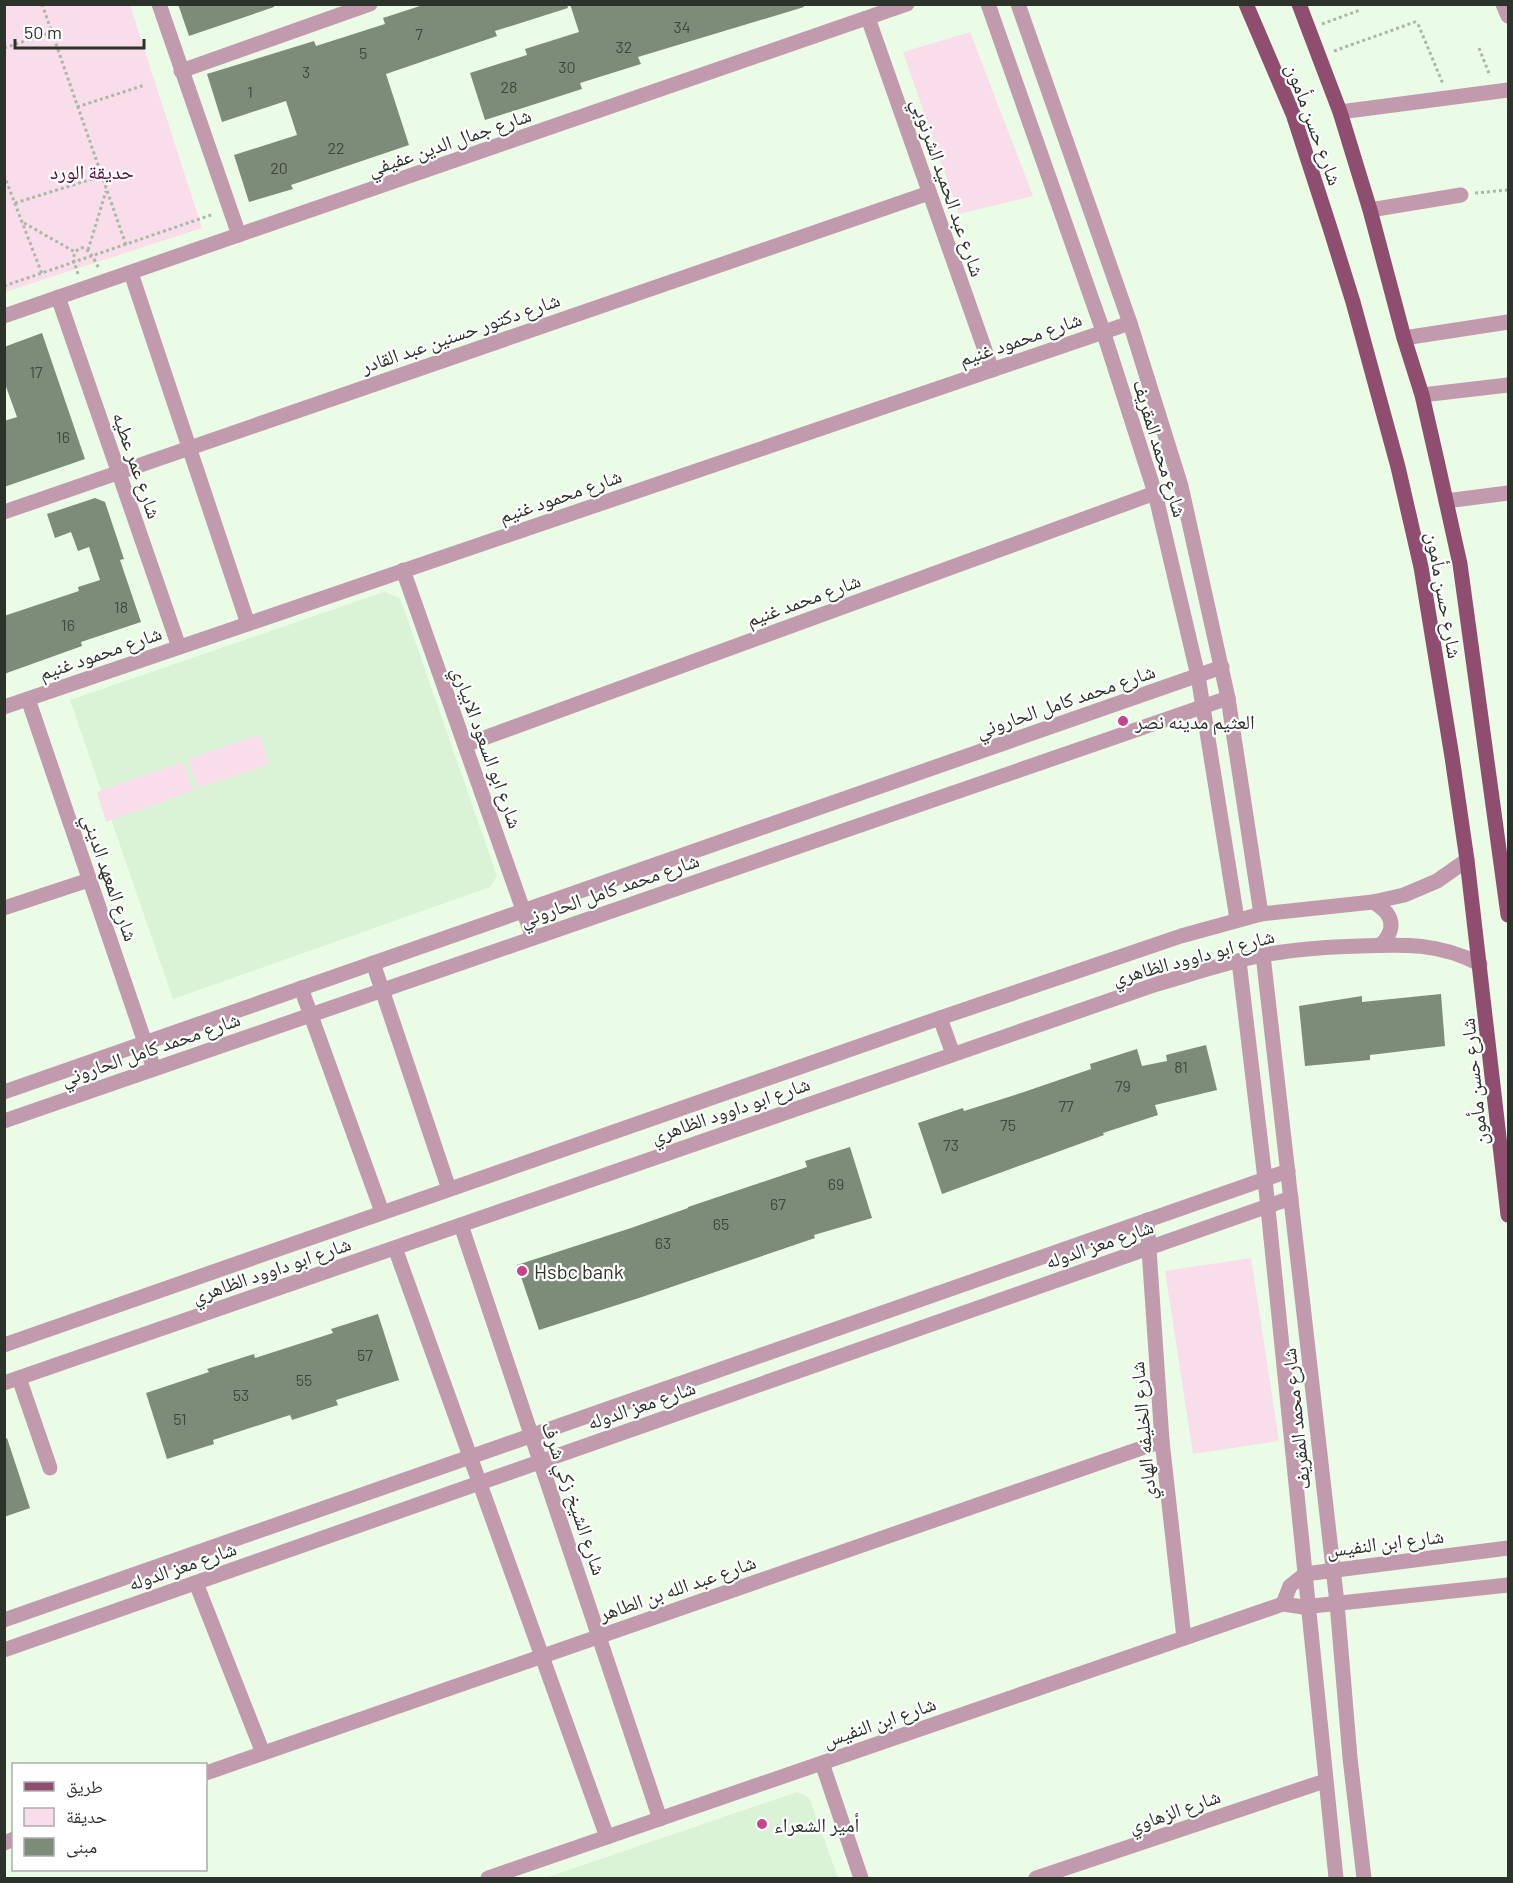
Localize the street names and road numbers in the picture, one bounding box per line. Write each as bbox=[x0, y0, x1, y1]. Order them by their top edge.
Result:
street label: شارع حسن مأمون bbox=[1280, 60, 1348, 189]
street label: شارع عبد الحميد الشرنوبي bbox=[902, 95, 991, 281]
street label: شارع جمال الدين عفيفي bbox=[364, 102, 536, 185]
street label: شارع دكتور حسنين عبد القادر bbox=[356, 287, 563, 380]
street label: شارع محمود غنيم bbox=[956, 306, 1085, 373]
street label: شارع محمد المقريف bbox=[1127, 376, 1193, 520]
street label: شارع عمر عطيه bbox=[107, 408, 167, 522]
street label: شارع محمود غنيم bbox=[496, 463, 625, 530]
street label: شارع حسن مأمون bbox=[1420, 530, 1468, 661]
street label: شارع محمد غنيم bbox=[743, 567, 864, 634]
street label: شارع محمود غنيم bbox=[36, 620, 165, 687]
street label: شارع محمد كامل الحاروني bbox=[972, 658, 1160, 747]
street label: شارع ابو السعود الابياري bbox=[443, 663, 528, 833]
street label: شارع المعهد الديني bbox=[73, 810, 144, 946]
street label: شارع محمد كامل الحاروني bbox=[516, 847, 704, 936]
street label: شارع ابو داوود الظاهري bbox=[1109, 923, 1278, 994]
street label: شارع محمد كامل الحاروني bbox=[57, 1006, 245, 1095]
street label: شارع حسن مأمون bbox=[1454, 1017, 1494, 1147]
street label: شارع ابو داوود الظاهري bbox=[647, 1070, 814, 1152]
street label: شارع معز الدوله bbox=[1042, 1213, 1157, 1275]
street label: شارع ابو داوود الظاهري bbox=[188, 1230, 355, 1312]
street label: شارع محمد المقريف bbox=[1276, 1347, 1316, 1491]
street label: شارع الخليفه الهادي bbox=[1124, 1360, 1165, 1502]
street label: شارع معز الدوله bbox=[584, 1374, 699, 1436]
street label: شارع الشيخ زكي شرف bbox=[533, 1418, 613, 1580]
street label: شارع ابن النفيس bbox=[1325, 1523, 1445, 1563]
street label: شارع معز الدوله bbox=[125, 1535, 240, 1597]
street label: شارع عبد الله بن الطاهر bbox=[594, 1549, 759, 1627]
street label: شارع ابن النفيس bbox=[819, 1690, 939, 1753]
street label: شارع الزهاوي bbox=[1125, 1783, 1225, 1842]

